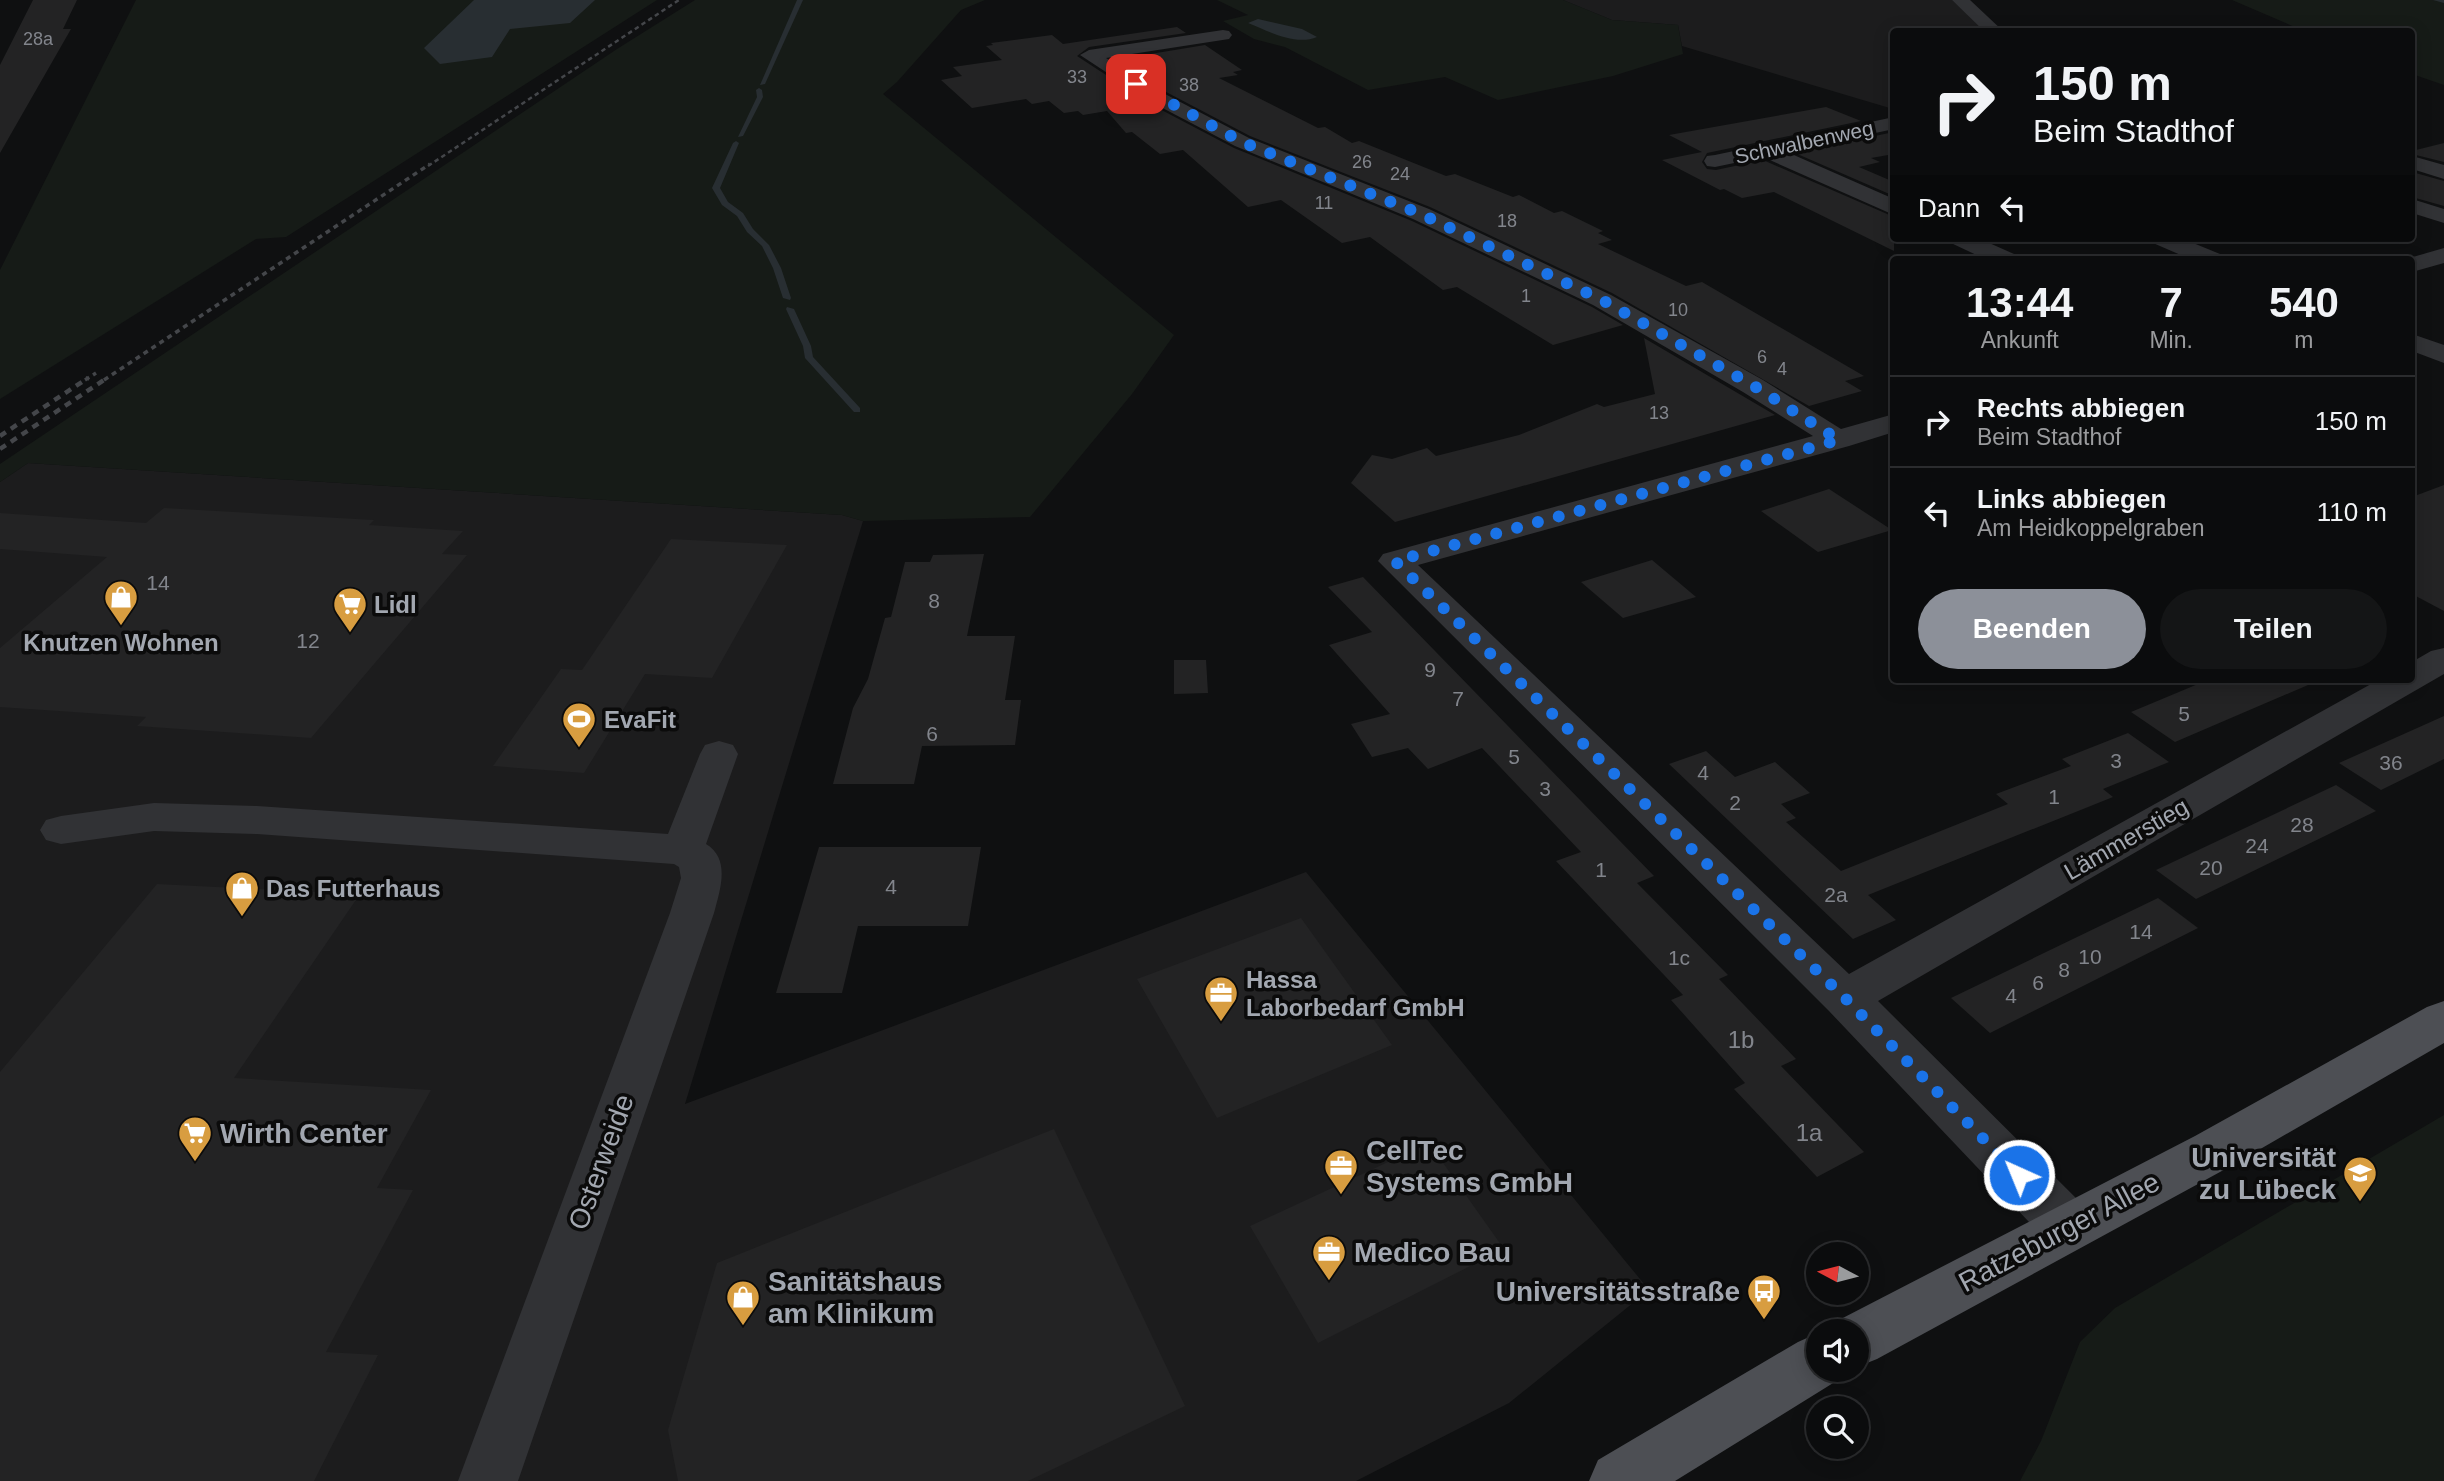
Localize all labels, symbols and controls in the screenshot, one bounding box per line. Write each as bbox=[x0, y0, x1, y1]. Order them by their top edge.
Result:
house number: 28a bbox=[23, 29, 54, 49]
pin bbox=[1106, 54, 1166, 114]
icon: right bbox=[1918, 56, 2009, 147]
text: 150 m bbox=[2033, 56, 2172, 110]
icon: arrive bbox=[1117, 65, 1155, 103]
house number: 33 bbox=[1067, 67, 1087, 87]
house number: 38 bbox=[1179, 75, 1199, 95]
text: Beim Stadthof bbox=[2033, 113, 2234, 149]
street label: Schwalbenweg bbox=[1733, 116, 1875, 168]
house number: 26 bbox=[1352, 152, 1372, 172]
house number: 24 bbox=[1390, 164, 1410, 184]
icon: left bbox=[1994, 189, 2032, 227]
house number: 11 bbox=[1315, 193, 1333, 213]
text: Dann bbox=[1918, 193, 1980, 223]
house number: 18 bbox=[1497, 211, 1517, 231]
text: 13:44 bbox=[1966, 279, 2073, 326]
text: 7 bbox=[2159, 279, 2183, 326]
text: 540 bbox=[2269, 279, 2339, 326]
house number: 1 bbox=[1521, 286, 1531, 306]
house number: 10 bbox=[1668, 300, 1688, 320]
text: Ankunft bbox=[1981, 327, 2059, 353]
text: Min. bbox=[2149, 327, 2193, 353]
text: m bbox=[2294, 327, 2314, 353]
house number: 6 bbox=[1757, 347, 1767, 367]
house number: 4 bbox=[1777, 359, 1787, 379]
text: Rechts abbiegen bbox=[1977, 393, 2185, 423]
house number: 13 bbox=[1649, 403, 1669, 423]
icon: right bbox=[1918, 403, 1956, 441]
text: 150 m bbox=[2315, 406, 2387, 436]
text: Beim Stadthof bbox=[1977, 424, 2121, 450]
text: Links abbiegen bbox=[1977, 484, 2166, 514]
icon: left bbox=[1918, 494, 1956, 532]
text: 110 m bbox=[2317, 497, 2387, 527]
text: Am Heidkoppelgraben bbox=[1977, 515, 2205, 541]
house number: 14 bbox=[146, 571, 170, 594]
shop icon: Knutzen Wohnen bbox=[102, 578, 140, 627]
supermarket icon: Lidl bbox=[331, 585, 369, 634]
house number: 8 bbox=[928, 589, 940, 612]
button: Beenden bbox=[1918, 589, 2146, 669]
button: Teilen bbox=[2160, 589, 2387, 669]
place label: Lidl bbox=[374, 591, 417, 618]
place label: Knutzen Wohnen bbox=[23, 629, 219, 656]
house number: 12 bbox=[296, 629, 320, 652]
house number: 9 bbox=[1424, 658, 1436, 681]
house number: 7 bbox=[1452, 687, 1464, 710]
sports icon: EvaFit bbox=[560, 700, 598, 749]
house number: 5 bbox=[2178, 702, 2190, 725]
place label: EvaFit bbox=[604, 706, 676, 733]
house number: 6 bbox=[926, 722, 938, 745]
house number: 5 bbox=[1508, 745, 1520, 768]
house number: 3 bbox=[2110, 749, 2122, 772]
house number: 36 bbox=[2379, 751, 2403, 774]
house number: 4 bbox=[1697, 761, 1709, 784]
house number: 3 bbox=[1539, 777, 1551, 800]
house number: 1 bbox=[2048, 785, 2060, 808]
house number: 2 bbox=[1729, 791, 1741, 814]
street label: Lämmerstieg bbox=[2059, 793, 2193, 885]
house number: 28 bbox=[2290, 813, 2314, 836]
house number: 24 bbox=[2245, 834, 2269, 857]
house number: 20 bbox=[2199, 856, 2223, 879]
house number: 1 bbox=[1595, 858, 1607, 881]
shop icon: Das Futterhaus bbox=[223, 869, 261, 918]
place label: Das Futterhaus bbox=[266, 875, 441, 902]
house number: 4 bbox=[885, 875, 897, 898]
house number: 2a bbox=[1824, 883, 1848, 906]
house number: 14 bbox=[2129, 920, 2153, 943]
house number: 10 bbox=[2078, 945, 2102, 968]
house number: 1c bbox=[1668, 946, 1690, 969]
house number: 8 bbox=[2058, 958, 2070, 981]
place label: Hassa Laborbedarf GmbH bbox=[1246, 966, 1465, 1021]
house number: 6 bbox=[2032, 971, 2044, 994]
office icon: Hassa Laborbedarf GmbH bbox=[1202, 974, 1240, 1023]
house number: 4 bbox=[2005, 984, 2017, 1007]
house number: 1b bbox=[1728, 1026, 1754, 1053]
street label: Osterweide bbox=[562, 1090, 640, 1234]
supermarket icon: Wirth Center bbox=[176, 1114, 214, 1163]
place label: Wirth Center bbox=[220, 1118, 388, 1149]
house number: 1a bbox=[1796, 1119, 1823, 1146]
place label: CellTec Systems GmbH bbox=[1366, 1135, 1573, 1198]
position arrow bbox=[1982, 1138, 2056, 1212]
place label: Universität zu Lübeck bbox=[2191, 1142, 2336, 1205]
office icon: CellTec Systems GmbH bbox=[1322, 1147, 1360, 1196]
school or university icon: Universität zu Lübeck bbox=[2341, 1154, 2379, 1203]
street label: Ratzeburger Allee bbox=[1953, 1166, 2165, 1298]
office icon: Medico Bau bbox=[1310, 1233, 1348, 1282]
place label: Medico Bau bbox=[1354, 1237, 1511, 1268]
north arrow bbox=[1806, 1242, 1869, 1306]
map controls bbox=[1806, 1242, 1869, 1459]
place label: Sanitätshaus am Klinikum bbox=[768, 1266, 942, 1329]
bus stop icon: Universitätsstraße bbox=[1745, 1272, 1783, 1321]
place label: Universitätsstraße bbox=[1496, 1276, 1740, 1307]
shop icon: Sanitätshaus am Klinikum bbox=[724, 1278, 762, 1327]
button: sound bbox=[1806, 1319, 1869, 1382]
button: search bbox=[1806, 1396, 1869, 1459]

